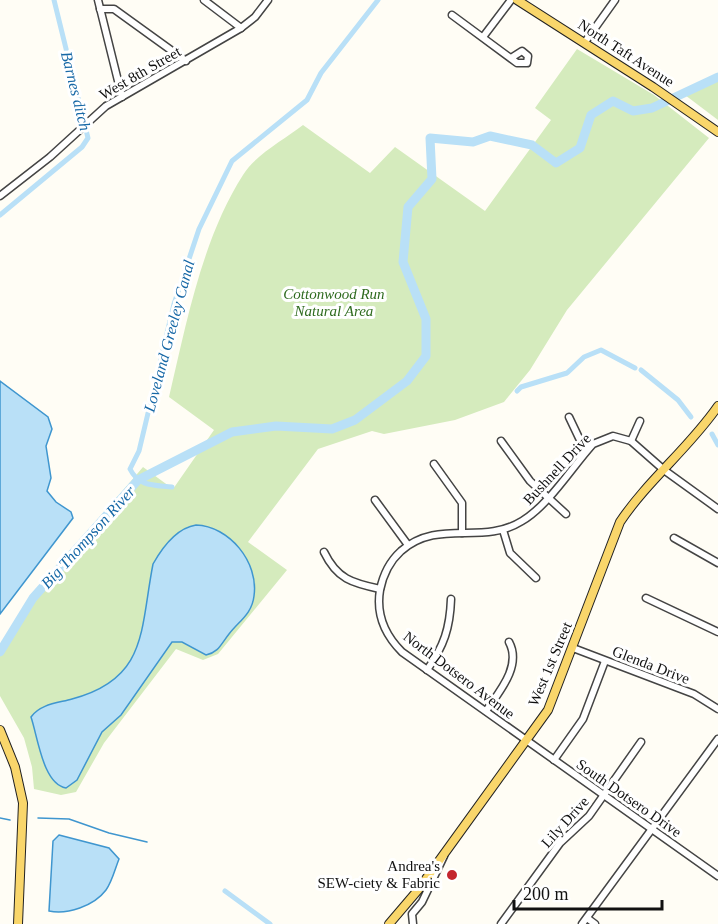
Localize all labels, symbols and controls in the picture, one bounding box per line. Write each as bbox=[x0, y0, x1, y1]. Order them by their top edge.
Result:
street label: North Taft Avenue bbox=[575, 16, 677, 90]
street label: West 8th Street bbox=[96, 43, 184, 103]
water label: Barnes ditch bbox=[58, 49, 94, 133]
water label: Loveland Greeley Canal bbox=[140, 258, 199, 415]
park label: Cottonwood Run Natural Area bbox=[283, 286, 385, 319]
street label: Bushnell Drive bbox=[520, 430, 594, 508]
water label: Big Thompson River bbox=[38, 482, 140, 592]
street label: West 1st Street bbox=[525, 619, 575, 708]
street label: North Dotsero Avenue bbox=[400, 628, 518, 722]
street label: Glenda Drive bbox=[610, 643, 692, 687]
street label: South Dotsero Drive bbox=[574, 756, 685, 840]
street label: Lily Drive bbox=[538, 793, 592, 851]
place label: Andrea's SEW-ciety & Fabric bbox=[318, 858, 440, 891]
marker: Andrea's SEW-ciety & Fabric bbox=[445, 868, 459, 882]
scale bar bbox=[514, 873, 662, 911]
text: 200 m bbox=[523, 884, 569, 904]

